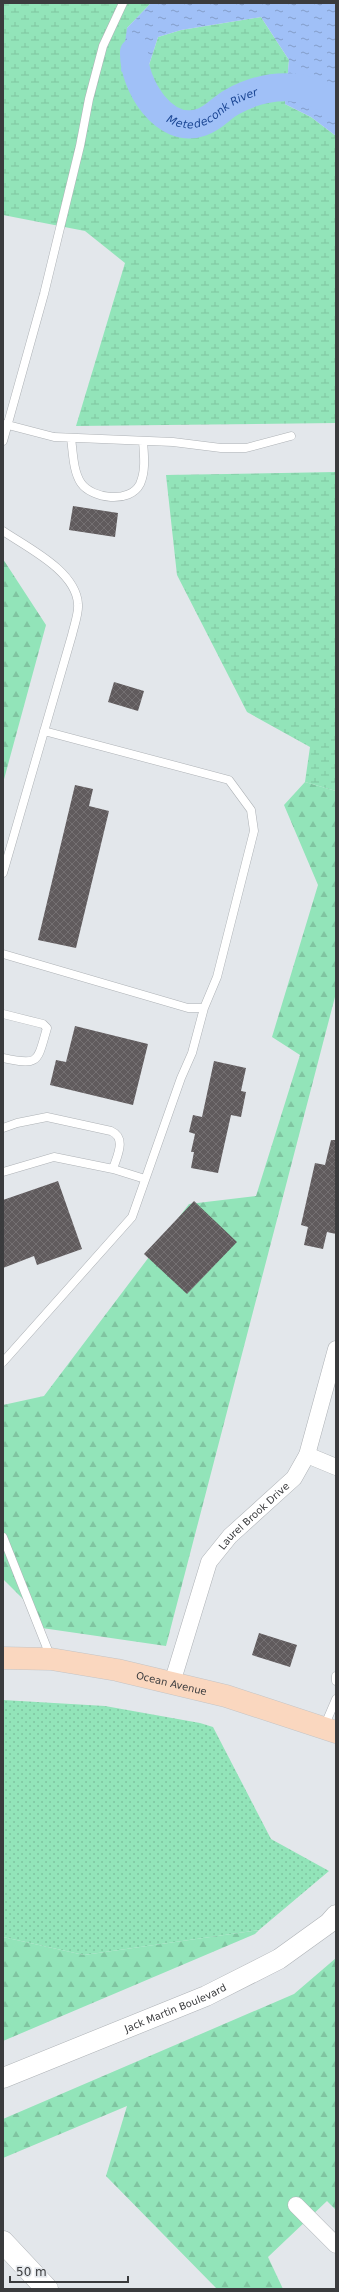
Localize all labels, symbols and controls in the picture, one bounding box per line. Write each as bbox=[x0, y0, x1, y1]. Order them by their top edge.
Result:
water label: Metedeconk River bbox=[164, 85, 261, 131]
street label: Laurel Brook Drive bbox=[216, 1480, 291, 1552]
street label: Ocean Avenue bbox=[135, 1670, 208, 1697]
street label: Jack Martin Boulevard bbox=[122, 1982, 228, 2035]
scale bar bbox=[10, 2258, 128, 2284]
text: 50 m bbox=[16, 2265, 47, 2279]

